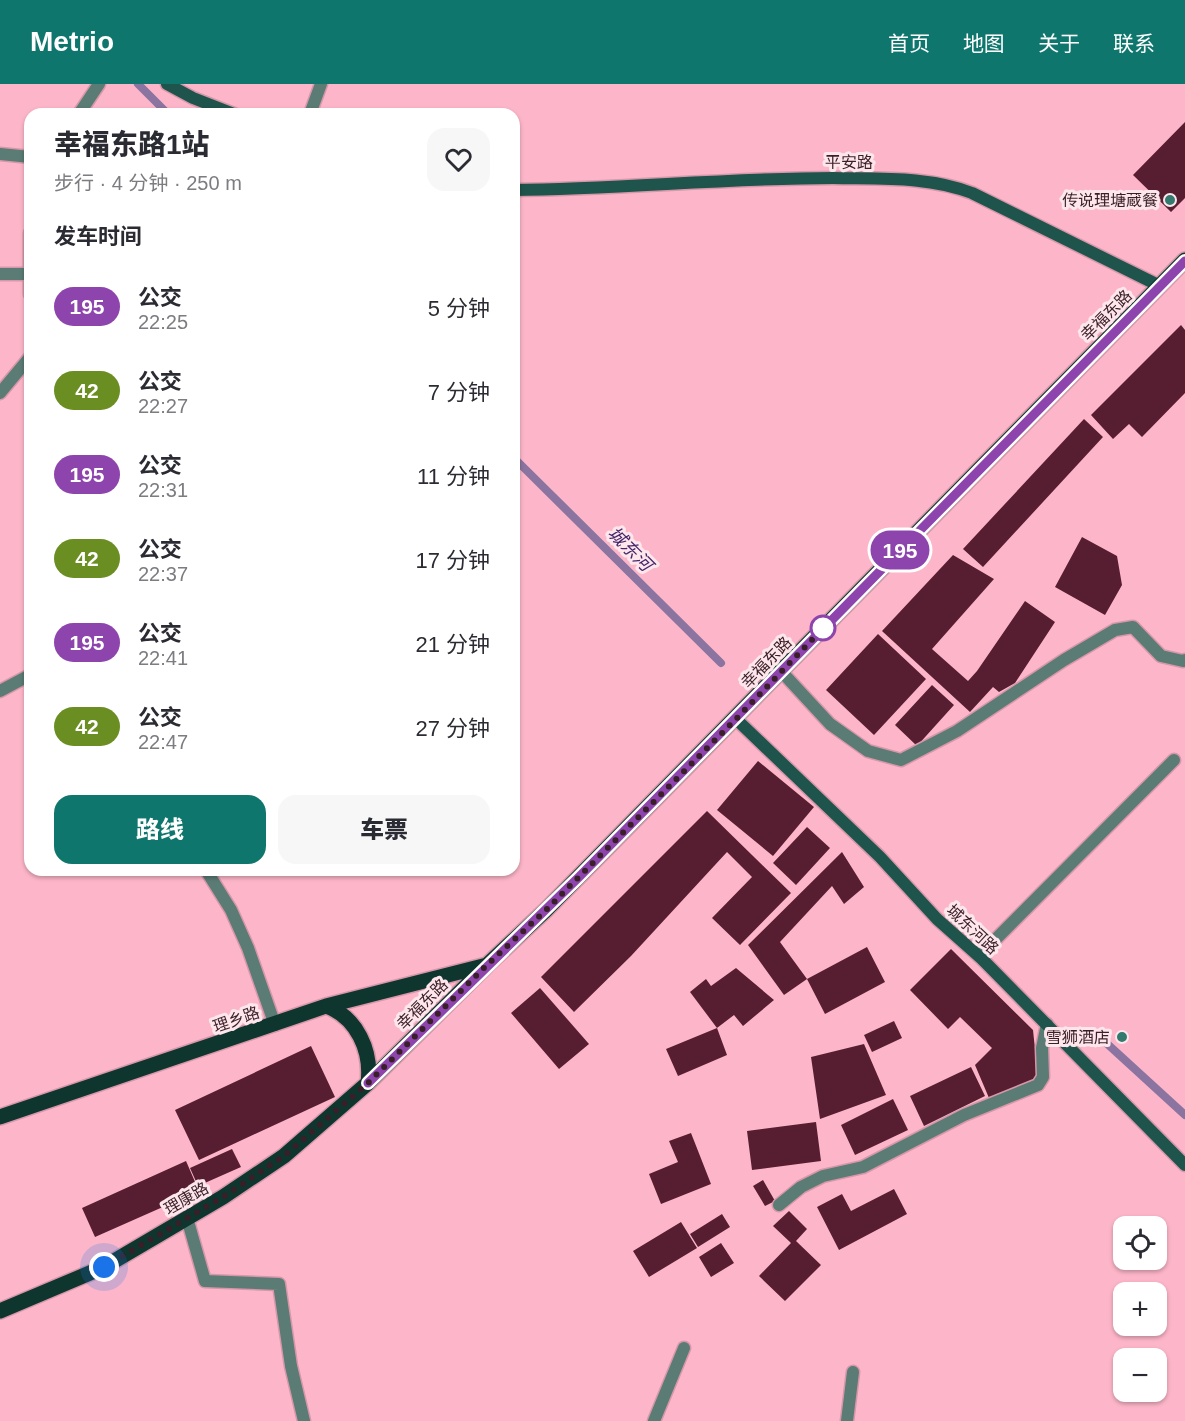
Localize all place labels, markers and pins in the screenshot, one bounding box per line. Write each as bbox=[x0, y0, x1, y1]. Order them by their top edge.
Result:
place label: 传说理塘蔵餐 bbox=[1062, 192, 1158, 209]
marker: 传说理塘蔵餐 bbox=[1163, 193, 1177, 207]
unlabelled marker bbox=[810, 615, 836, 641]
place label: 雪狮酒店 bbox=[1046, 1029, 1110, 1046]
marker: 雪狮酒店 bbox=[1115, 1030, 1129, 1044]

